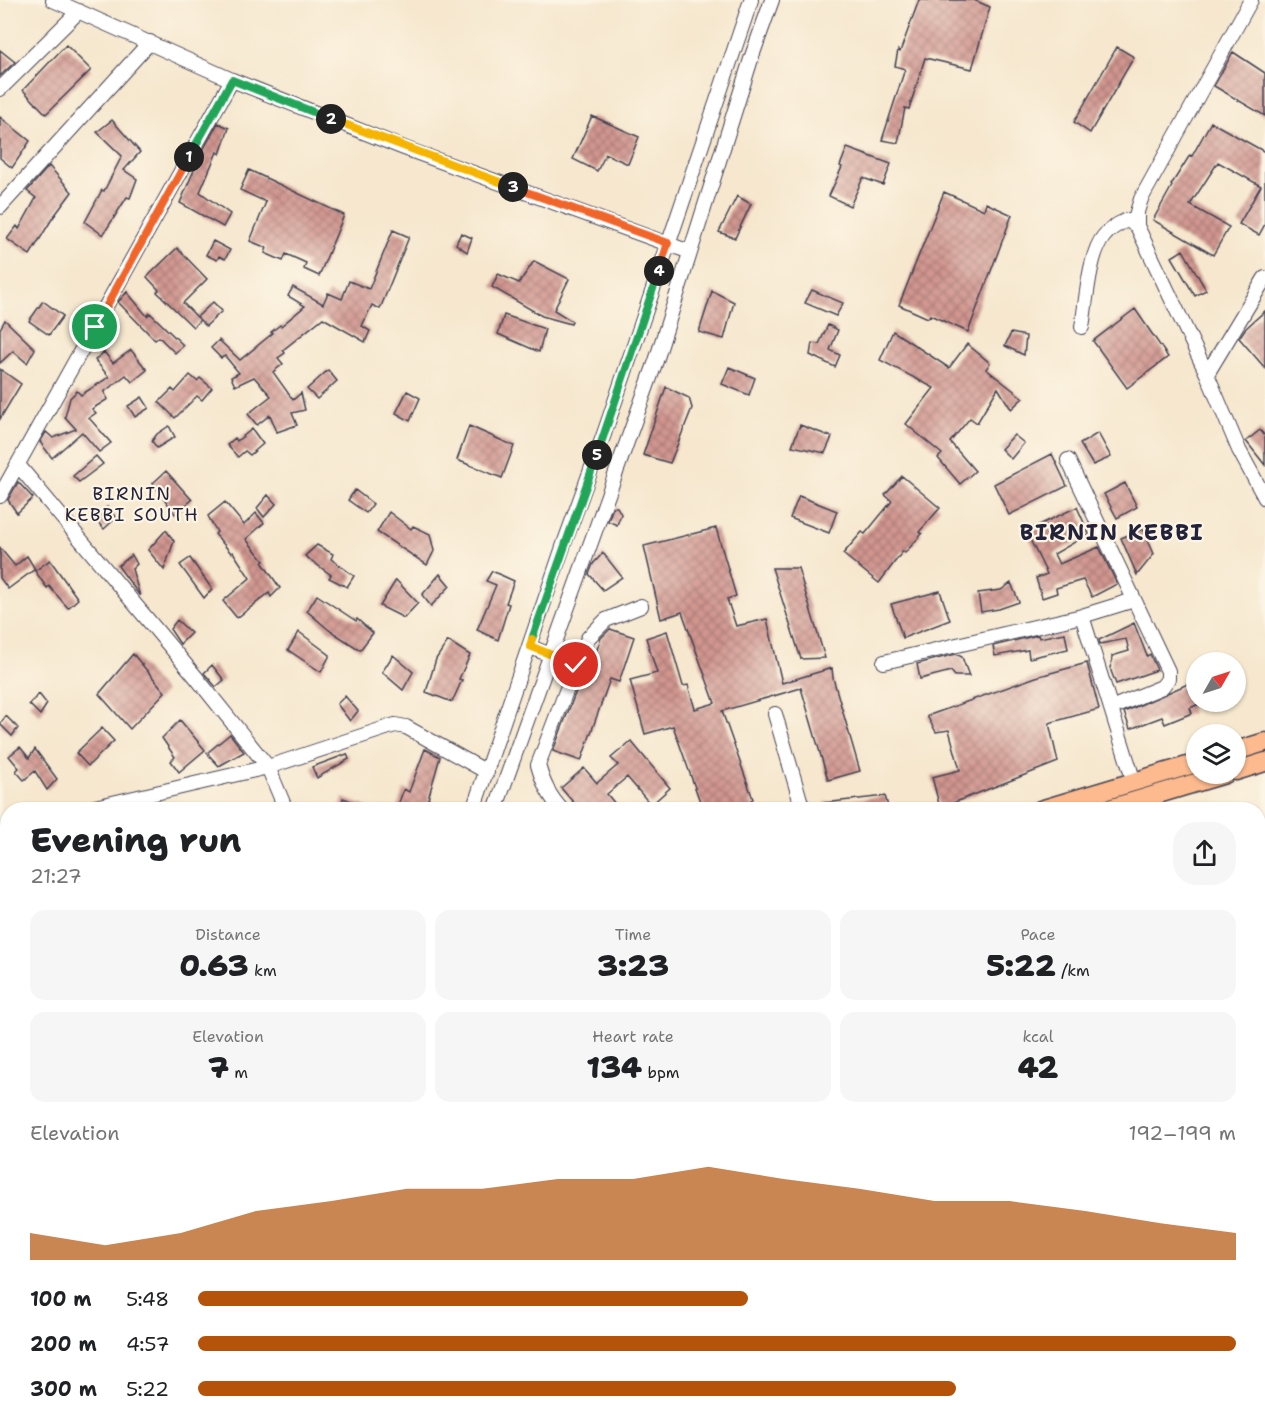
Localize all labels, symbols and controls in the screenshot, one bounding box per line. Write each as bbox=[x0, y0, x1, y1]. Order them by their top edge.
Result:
pin: 2 bbox=[316, 104, 346, 134]
text: 2 bbox=[325, 108, 337, 129]
pin: 1 bbox=[174, 142, 204, 172]
text: 1 bbox=[185, 146, 193, 167]
pin: 3 bbox=[498, 172, 528, 202]
text: 3 bbox=[507, 176, 519, 197]
pin: 4 bbox=[644, 256, 674, 286]
text: 4 bbox=[653, 260, 665, 281]
pin bbox=[69, 301, 120, 352]
icon: arrive bbox=[78, 310, 111, 343]
pin: 5 bbox=[582, 440, 612, 470]
text: 5 bbox=[592, 444, 602, 465]
district label: BIRNIN KEBBI SOUTH bbox=[65, 482, 199, 527]
district label: BIRNIN KEBBI bbox=[1020, 518, 1204, 547]
pin bbox=[550, 639, 601, 690]
icon: check bbox=[559, 648, 592, 681]
north arrow bbox=[1186, 652, 1246, 712]
map controls bbox=[1186, 652, 1246, 784]
button: layers bbox=[1186, 724, 1246, 784]
text: Evening run bbox=[30, 818, 241, 863]
button: share bbox=[1173, 822, 1236, 885]
text: 21:27 bbox=[30, 863, 82, 889]
text: Distance bbox=[195, 924, 261, 945]
text: Time bbox=[615, 924, 651, 945]
text: Pace bbox=[1020, 924, 1056, 945]
text: 0.63 bbox=[179, 945, 249, 986]
text: 3:23 bbox=[597, 945, 669, 986]
text: 5:22 bbox=[986, 945, 1056, 986]
text: km bbox=[249, 960, 277, 981]
text: /km bbox=[1056, 960, 1090, 981]
text: Elevation bbox=[192, 1026, 264, 1047]
text: Heart rate bbox=[592, 1026, 674, 1047]
text: kcal bbox=[1022, 1026, 1054, 1047]
text: 7 bbox=[208, 1047, 229, 1088]
text: 134 bbox=[586, 1047, 642, 1088]
text: 42 bbox=[1018, 1047, 1058, 1088]
text: m bbox=[229, 1062, 248, 1083]
text: bpm bbox=[642, 1062, 680, 1083]
text: Elevation bbox=[30, 1120, 120, 1146]
text: 192–199 m bbox=[1129, 1120, 1236, 1146]
text: 100 m bbox=[30, 1286, 92, 1312]
text: 5:48 bbox=[126, 1286, 169, 1312]
text: 200 m bbox=[30, 1331, 97, 1357]
text: 4:57 bbox=[126, 1331, 169, 1357]
text: 300 m bbox=[30, 1376, 97, 1402]
text: 5:22 bbox=[126, 1376, 169, 1402]

